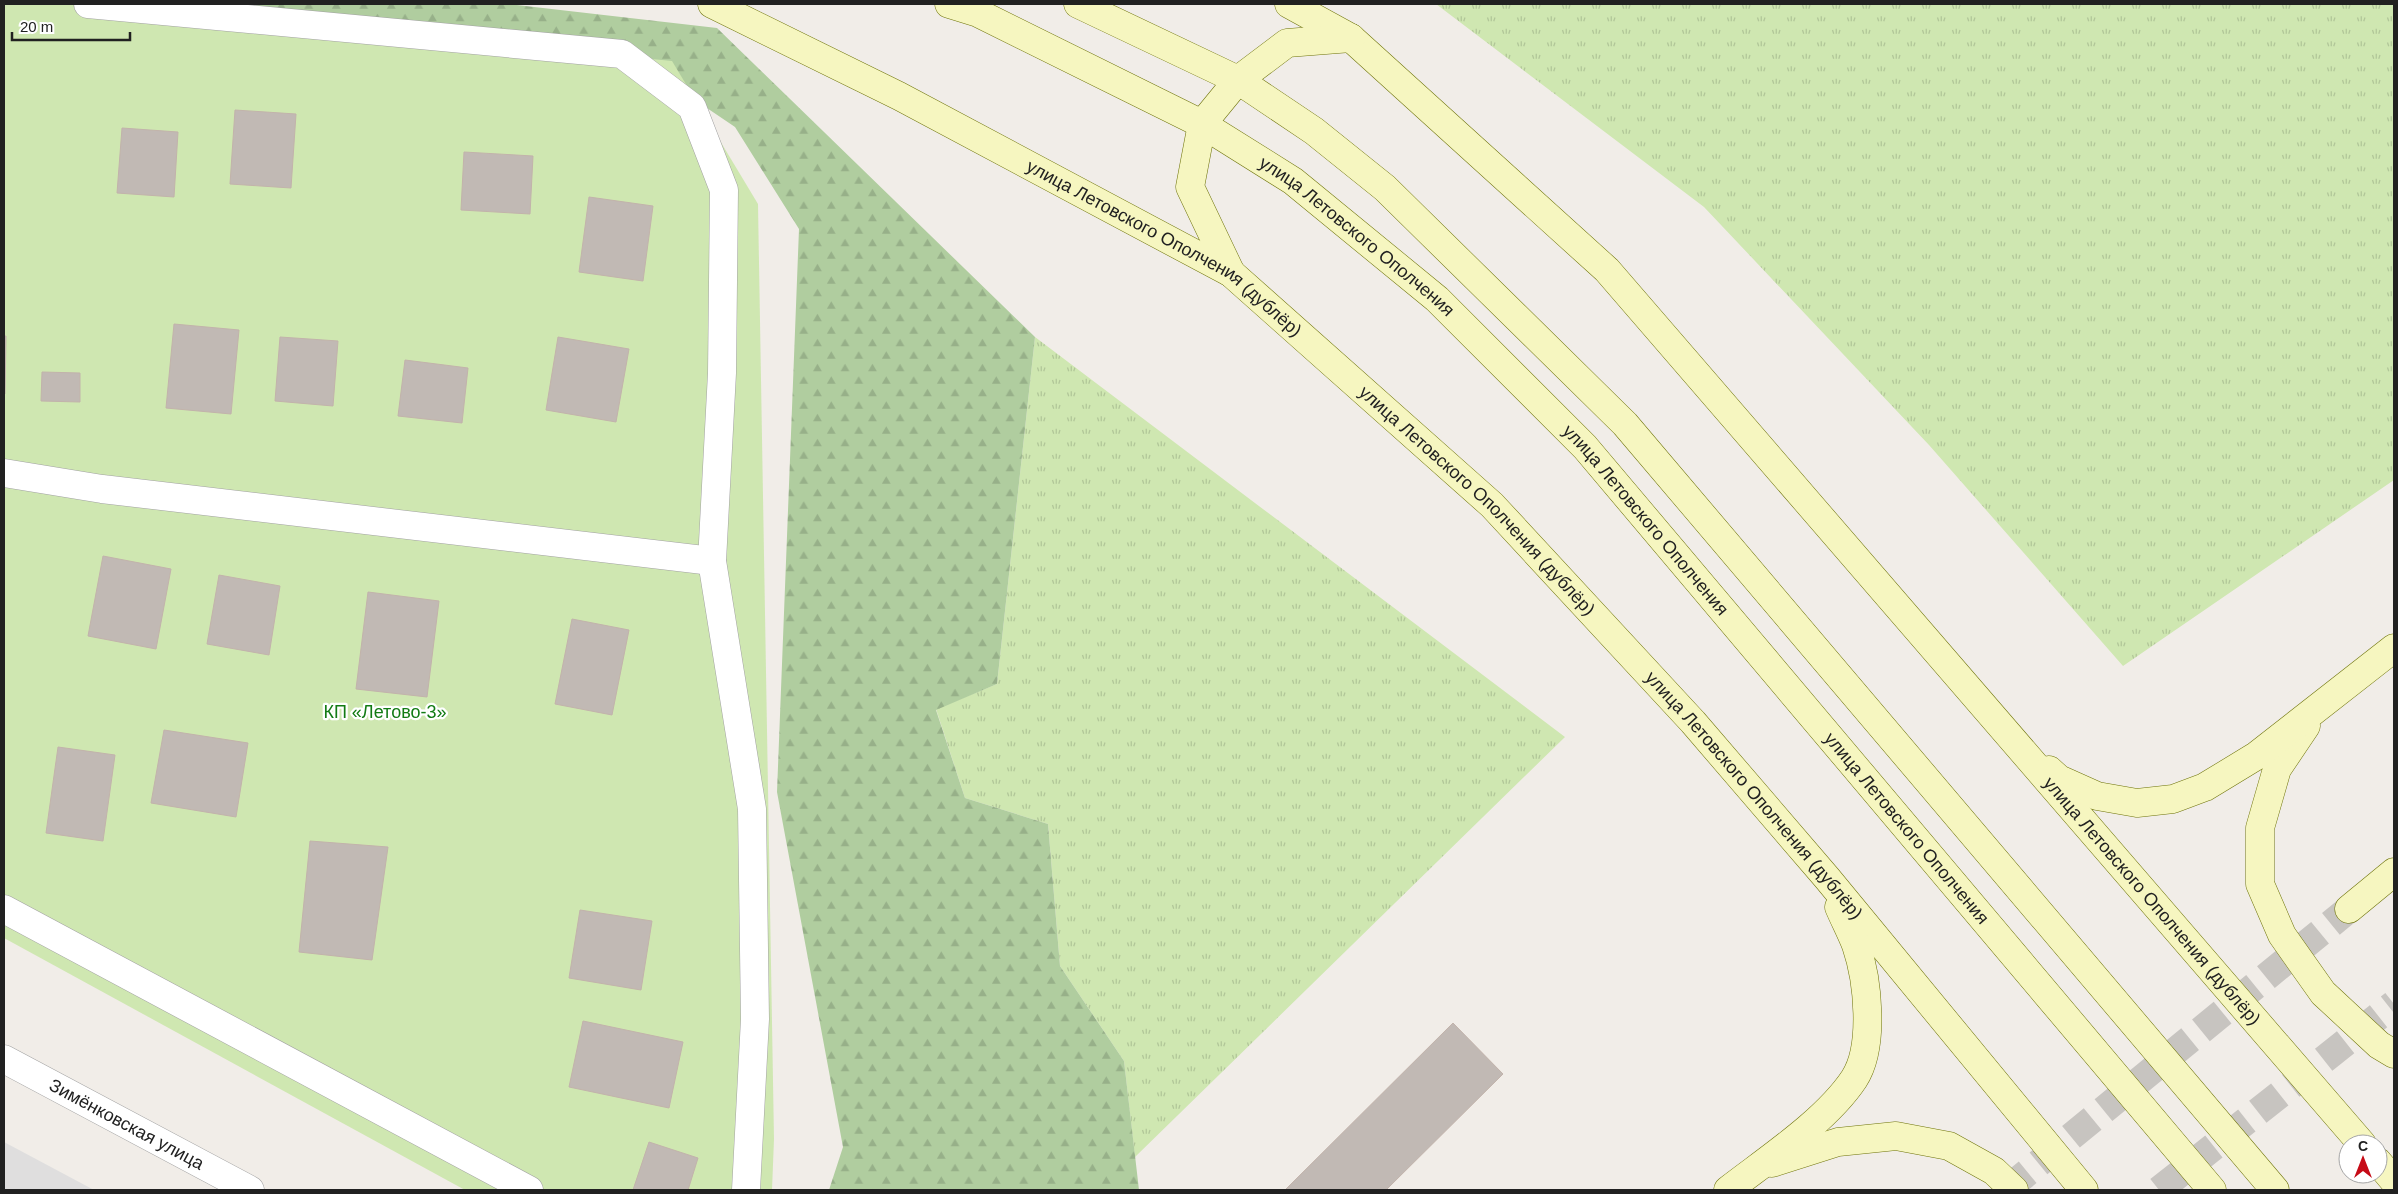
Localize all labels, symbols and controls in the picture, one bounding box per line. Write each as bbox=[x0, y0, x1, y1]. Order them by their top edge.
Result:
scale bar bbox=[12, 10, 130, 42]
text: 20 m bbox=[20, 18, 53, 35]
street label: улица Летовского Ополчения bbox=[1256, 152, 1458, 320]
street label: улица Летовского Ополчения (дублёр) bbox=[1023, 156, 1306, 341]
street label: улица Летовского Ополчения (дублёр) bbox=[1355, 382, 1599, 619]
street label: улица Летовского Ополчения bbox=[1559, 421, 1733, 619]
street label: улица Летовского Ополчения (дублёр) bbox=[1641, 667, 1867, 923]
park label: КП «Летово-3» bbox=[323, 702, 447, 722]
street label: улица Летовского Ополчения bbox=[1820, 728, 1993, 928]
street label: улица Летовского Ополчения (дублёр) bbox=[2040, 773, 2265, 1029]
street label: Зимёнковская улица bbox=[46, 1075, 208, 1174]
north arrow bbox=[2338, 1134, 2388, 1184]
text: С bbox=[2358, 1138, 2368, 1154]

